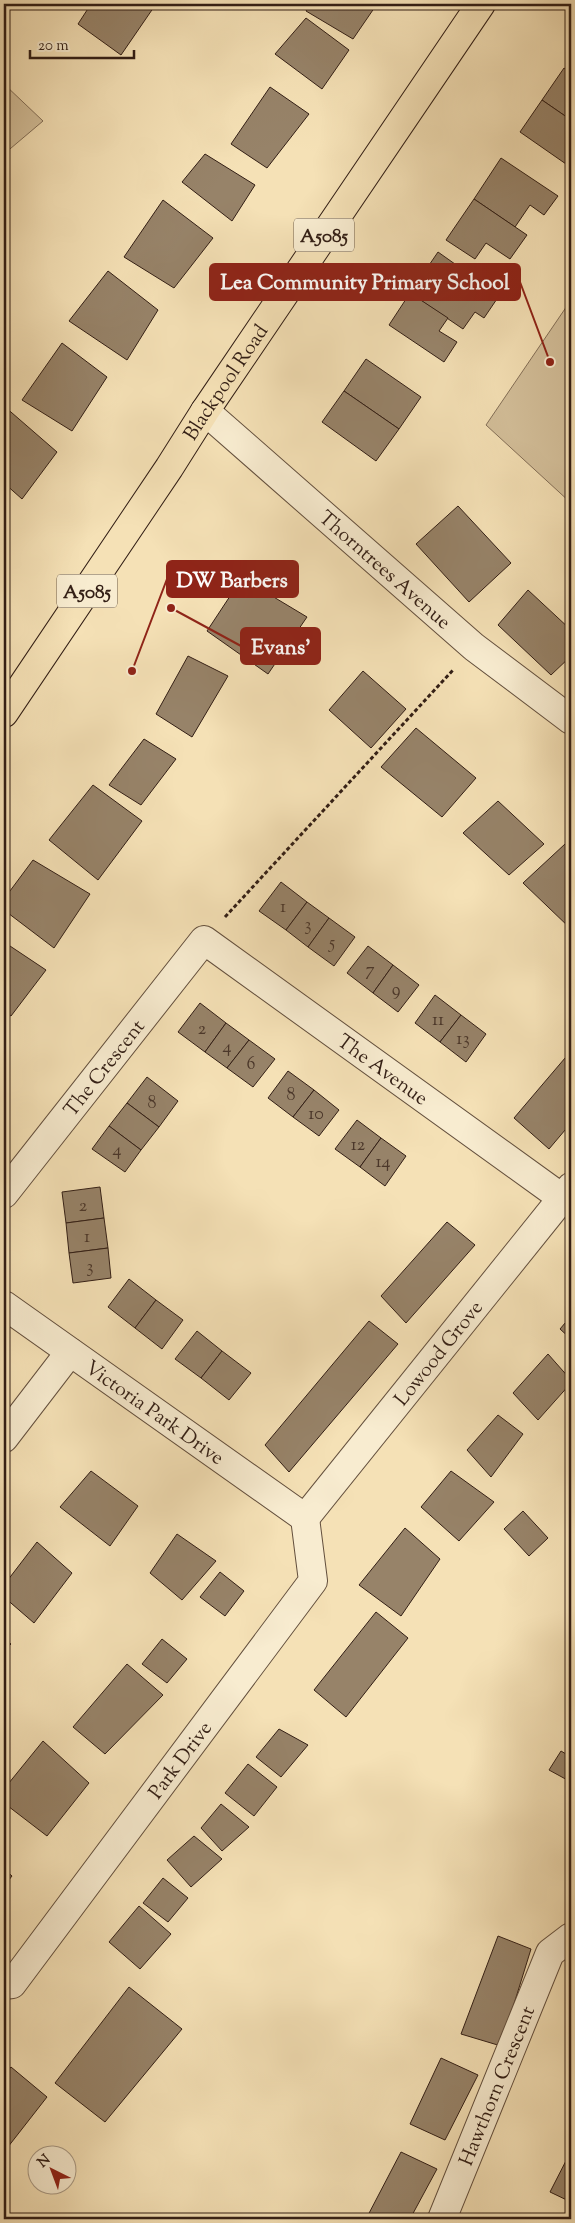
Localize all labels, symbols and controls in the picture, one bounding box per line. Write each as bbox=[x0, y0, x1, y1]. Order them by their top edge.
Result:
scale bar bbox=[30, 28, 134, 60]
text: 20 m bbox=[38, 36, 69, 57]
road number: A5085 bbox=[294, 218, 354, 252]
callout: Lea Community Primary School bbox=[210, 264, 520, 300]
text: Lea Community Primary School bbox=[220, 269, 510, 299]
street label: Blackpool Road bbox=[178, 319, 277, 447]
street label: Thorntrees Avenue bbox=[311, 505, 456, 637]
callout: DW Barbers bbox=[167, 561, 298, 597]
text: DW Barbers bbox=[176, 567, 288, 597]
road number: A5085 bbox=[57, 574, 117, 608]
callout: Evans' bbox=[241, 628, 320, 664]
text: Evans' bbox=[251, 634, 311, 664]
house number: 1 bbox=[280, 895, 286, 921]
house number: 3 bbox=[304, 913, 312, 939]
house number: 5 bbox=[328, 931, 335, 957]
house number: 7 bbox=[365, 958, 375, 984]
house number: 9 bbox=[392, 978, 401, 1004]
house number: 11 bbox=[432, 1008, 444, 1034]
street label: The Crescent bbox=[58, 1014, 153, 1124]
house number: 2 bbox=[198, 1017, 207, 1043]
house number: 13 bbox=[456, 1027, 470, 1053]
street label: The Avenue bbox=[330, 1028, 433, 1114]
house number: 4 bbox=[222, 1035, 232, 1061]
house number: 6 bbox=[247, 1052, 256, 1078]
house number: 8 bbox=[287, 1083, 296, 1109]
house number: 8 bbox=[148, 1091, 157, 1117]
house number: 10 bbox=[308, 1102, 324, 1128]
house number: 12 bbox=[351, 1133, 366, 1159]
house number: 4 bbox=[112, 1138, 122, 1164]
house number: 14 bbox=[375, 1150, 391, 1176]
house number: 2 bbox=[79, 1194, 88, 1220]
house number: 1 bbox=[84, 1225, 90, 1251]
house number: 3 bbox=[86, 1255, 94, 1281]
street label: Lowood Grove bbox=[388, 1295, 491, 1413]
street label: Victoria Park Drive bbox=[78, 1355, 229, 1473]
street label: Park Drive bbox=[143, 1716, 220, 1806]
street label: Hawthorn Crescent bbox=[453, 2002, 544, 2171]
north arrow bbox=[28, 2146, 78, 2196]
text: N bbox=[34, 2151, 55, 2173]

